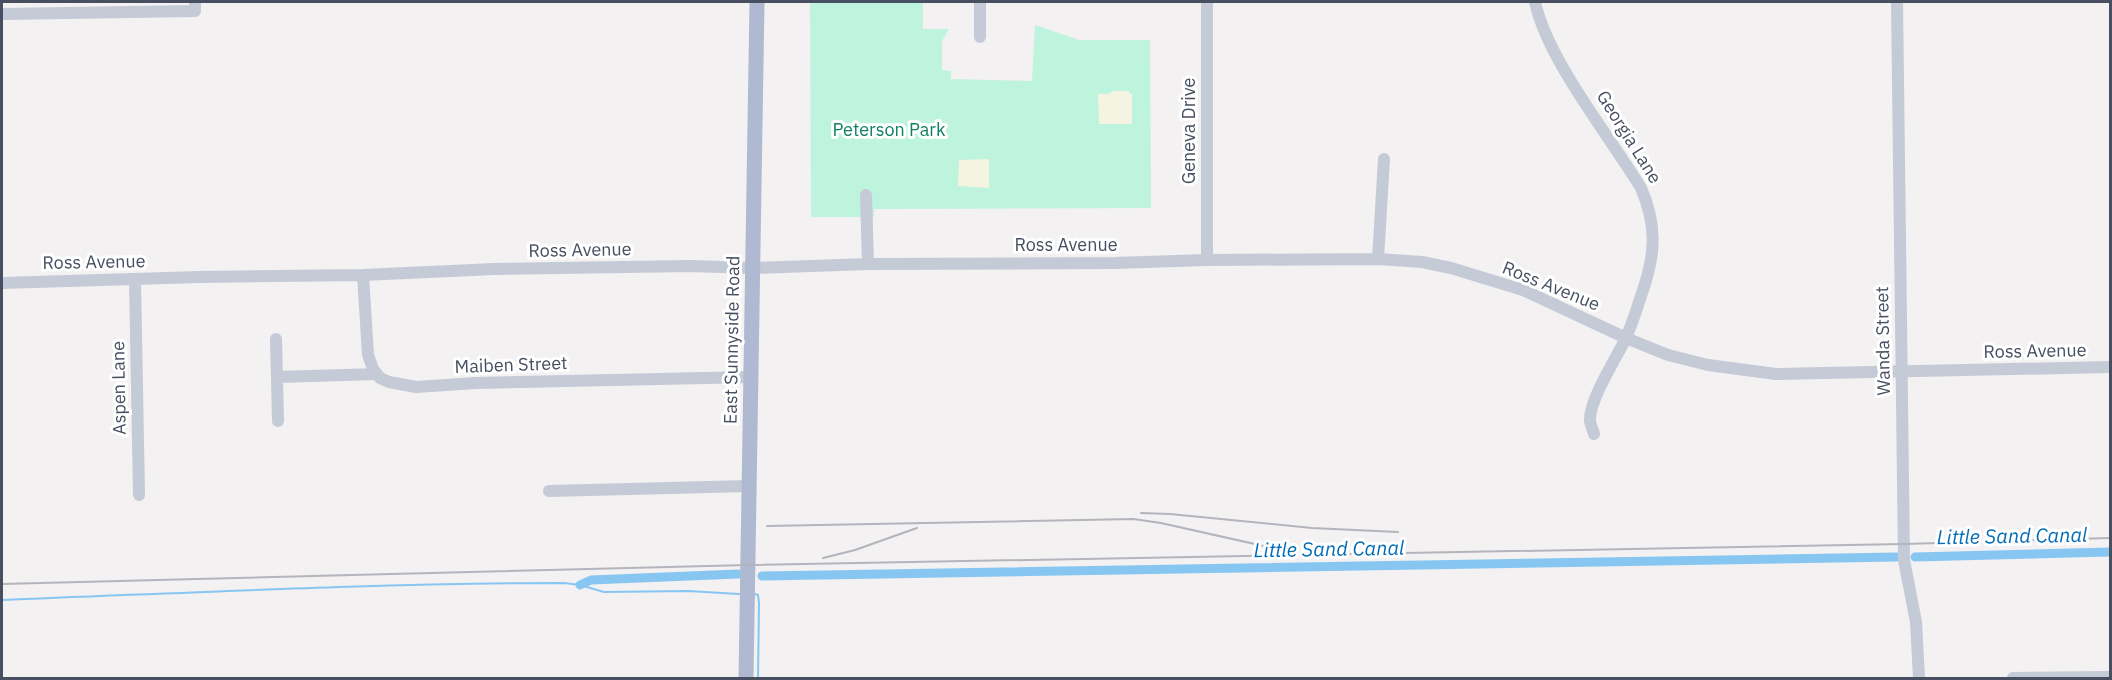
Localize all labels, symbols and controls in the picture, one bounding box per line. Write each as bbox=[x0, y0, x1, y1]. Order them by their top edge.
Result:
street label: Geneva Drive bbox=[1177, 78, 1200, 184]
street label: Georgia Lane bbox=[1592, 86, 1667, 188]
park label: Peterson Park bbox=[833, 118, 946, 141]
street label: Ross Avenue bbox=[1014, 233, 1118, 256]
street label: Ross Avenue bbox=[528, 237, 632, 262]
street label: Ross Avenue bbox=[42, 249, 146, 274]
street label: East Sunnyside Road bbox=[719, 256, 744, 424]
street label: Ross Avenue bbox=[1499, 256, 1603, 316]
street label: Wanda Street bbox=[1870, 286, 1895, 396]
street label: Ross Avenue bbox=[1983, 338, 2087, 363]
street label: Aspen Lane bbox=[106, 341, 131, 435]
street label: Maiben Street bbox=[454, 351, 568, 378]
water label: Little Sand Canal bbox=[1936, 521, 2088, 550]
water label: Little Sand Canal bbox=[1253, 534, 1405, 563]

